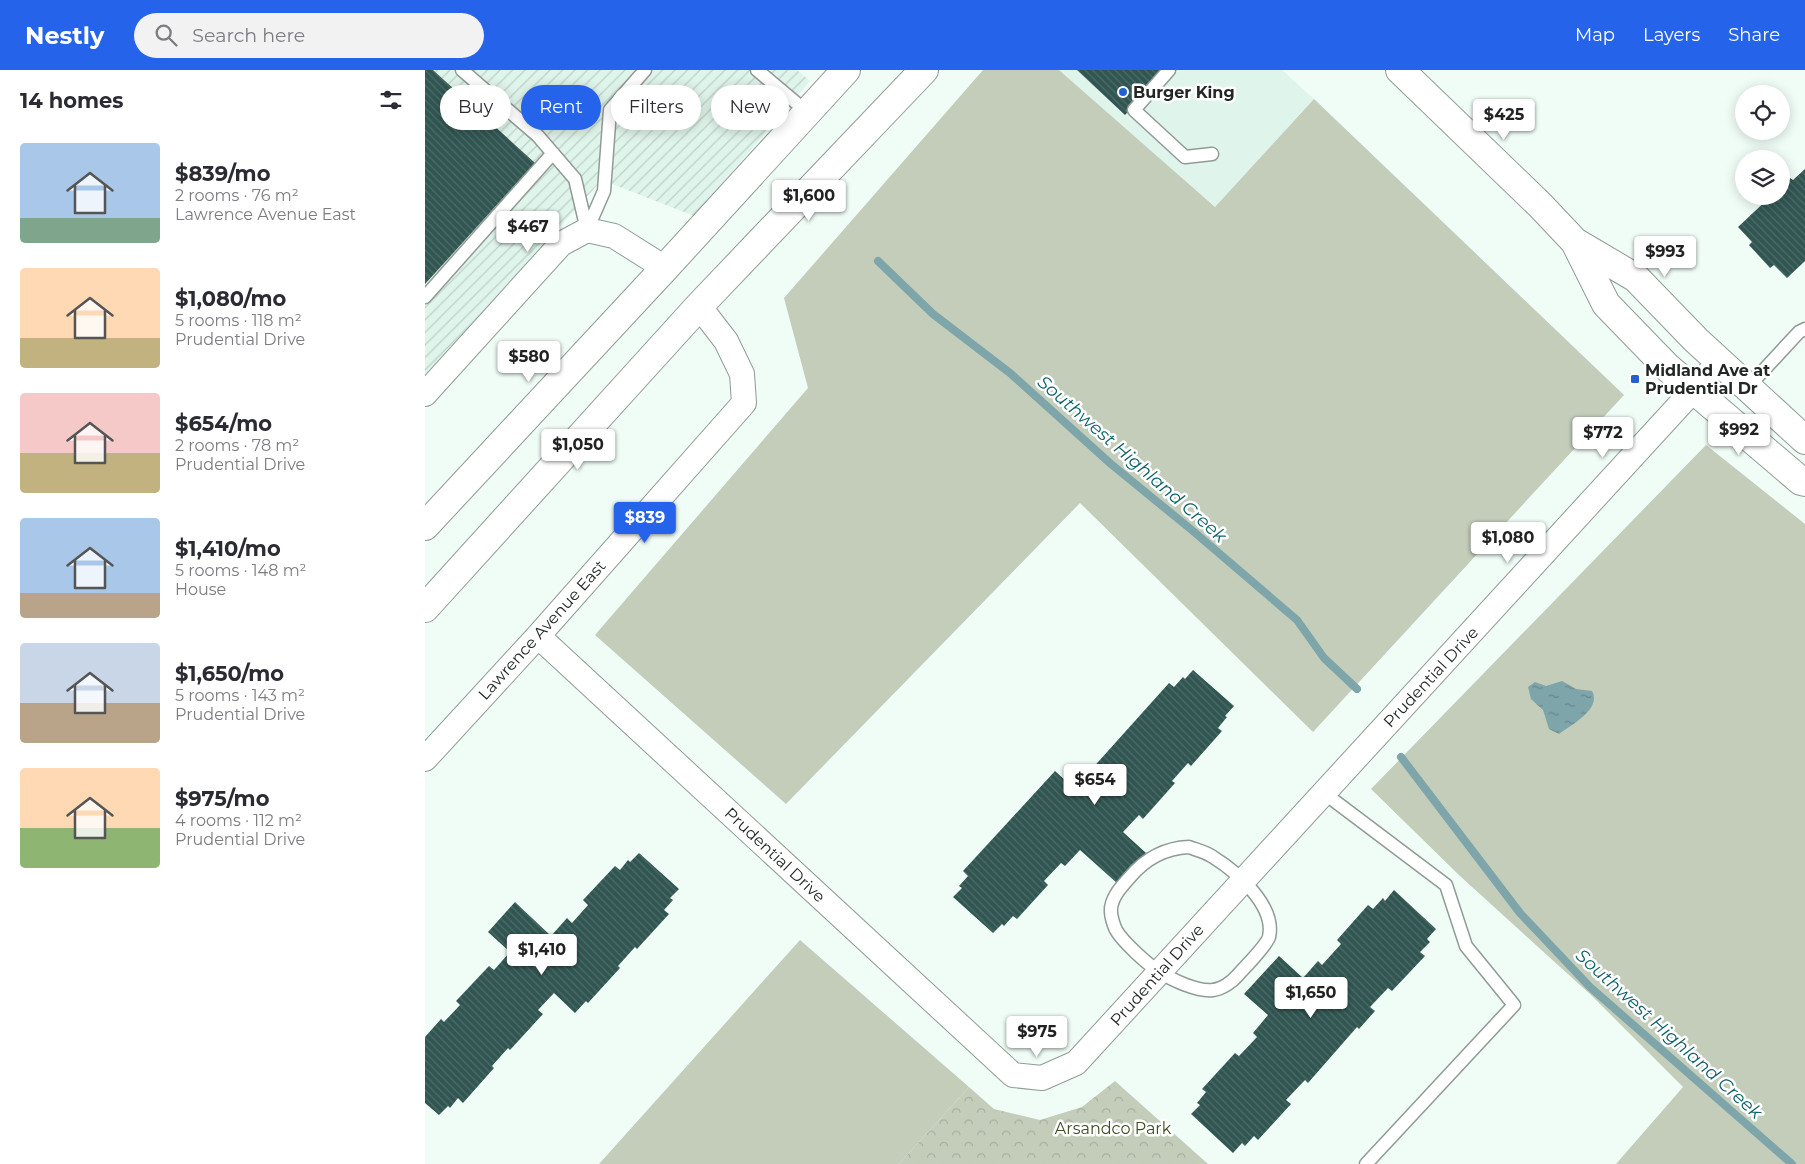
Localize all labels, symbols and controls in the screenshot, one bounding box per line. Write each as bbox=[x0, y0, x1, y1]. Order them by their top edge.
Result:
search box bbox=[134, 13, 484, 58]
text: Nestly bbox=[25, 21, 104, 50]
icon: search bbox=[152, 21, 180, 49]
text: Search here bbox=[192, 24, 305, 47]
text: Map bbox=[1575, 24, 1615, 46]
text: Layers bbox=[1643, 24, 1700, 46]
text: Share bbox=[1728, 24, 1780, 46]
place label: Burger King bbox=[1133, 83, 1235, 102]
chip: Buy bbox=[440, 85, 511, 130]
chip: Rent bbox=[521, 85, 601, 130]
chip: Filters bbox=[611, 85, 701, 130]
chip: New bbox=[711, 85, 789, 130]
map controls bbox=[1735, 85, 1790, 205]
button: locate bbox=[1735, 85, 1790, 140]
icon: filters bbox=[377, 86, 405, 114]
marker: Burger King bbox=[1117, 86, 1129, 98]
text: 14 homes bbox=[20, 88, 124, 113]
pin: $425 bbox=[1474, 98, 1534, 141]
text: $425 bbox=[1484, 105, 1524, 124]
button: layers bbox=[1735, 150, 1790, 205]
text: $839/mo bbox=[175, 161, 270, 186]
icon: home bbox=[60, 163, 120, 223]
pin: $1,600 bbox=[768, 180, 850, 222]
text: 2 rooms · 76 m² bbox=[175, 186, 299, 205]
text: $1,600 bbox=[783, 186, 835, 205]
text: Lawrence Avenue East bbox=[175, 205, 356, 224]
pin: $467 bbox=[498, 210, 558, 253]
text: $467 bbox=[507, 217, 549, 236]
pin: $993 bbox=[1635, 236, 1695, 278]
text: $993 bbox=[1645, 242, 1685, 261]
text: $1,080/mo bbox=[175, 286, 286, 311]
icon: home bbox=[60, 288, 120, 348]
text: 5 rooms · 118 m² bbox=[175, 311, 302, 330]
text: Prudential Drive bbox=[175, 330, 305, 349]
pin: $580 bbox=[499, 340, 559, 383]
text: $580 bbox=[508, 347, 550, 366]
place label: Midland Ave at Prudential Dr bbox=[1645, 361, 1770, 398]
water label: Southwest Highland Creek bbox=[1033, 371, 1232, 548]
marker: Midland Ave at Prudential Dr bbox=[1629, 373, 1641, 385]
text: $654/mo bbox=[175, 411, 272, 436]
icon: home bbox=[60, 413, 120, 473]
pin: $992 bbox=[1709, 414, 1769, 456]
pin: $772 bbox=[1573, 416, 1633, 459]
text: $992 bbox=[1719, 420, 1759, 439]
text: $772 bbox=[1583, 423, 1623, 442]
pin: $1,050 bbox=[537, 428, 619, 471]
text: $1,050 bbox=[552, 435, 604, 454]
text: 2 rooms · 78 m² bbox=[175, 436, 299, 455]
text: Prudential Drive bbox=[175, 455, 305, 474]
pin: $839 bbox=[615, 502, 675, 544]
text: $839 bbox=[625, 508, 665, 527]
pin: $1,080 bbox=[1467, 522, 1549, 564]
text: $1,080 bbox=[1482, 528, 1534, 547]
text: $1,410/mo bbox=[175, 536, 281, 561]
icon: home bbox=[60, 538, 120, 598]
street label: Lawrence Avenue East bbox=[474, 556, 610, 704]
text: 5 rooms · 148 m² bbox=[175, 561, 307, 580]
text: House bbox=[175, 580, 226, 599]
street label: Prudential Drive bbox=[1380, 623, 1482, 731]
text: $1,650/mo bbox=[175, 661, 284, 686]
icon: home bbox=[60, 663, 120, 723]
text: 5 rooms · 143 m² bbox=[175, 686, 305, 705]
text: Prudential Drive bbox=[175, 705, 305, 724]
pin: $654 bbox=[1065, 764, 1125, 806]
text: $654 bbox=[1075, 770, 1115, 789]
text: $975/mo bbox=[175, 786, 269, 811]
icon: home bbox=[60, 788, 120, 848]
street label: Prudential Drive bbox=[721, 804, 829, 906]
text: 4 rooms · 112 m² bbox=[175, 811, 302, 830]
text: Prudential Drive bbox=[175, 830, 305, 849]
street label: Prudential Drive bbox=[1106, 920, 1208, 1030]
pin: $1,410 bbox=[501, 934, 583, 976]
text: $1,410 bbox=[518, 940, 566, 959]
water label: Southwest Highland Creek bbox=[1571, 944, 1768, 1125]
pin: $1,650 bbox=[1270, 976, 1352, 1019]
text: $1,650 bbox=[1286, 983, 1336, 1002]
pin: $975 bbox=[1007, 1016, 1067, 1058]
text: $975 bbox=[1017, 1022, 1057, 1041]
park label: Arsandco Park bbox=[1055, 1119, 1172, 1138]

